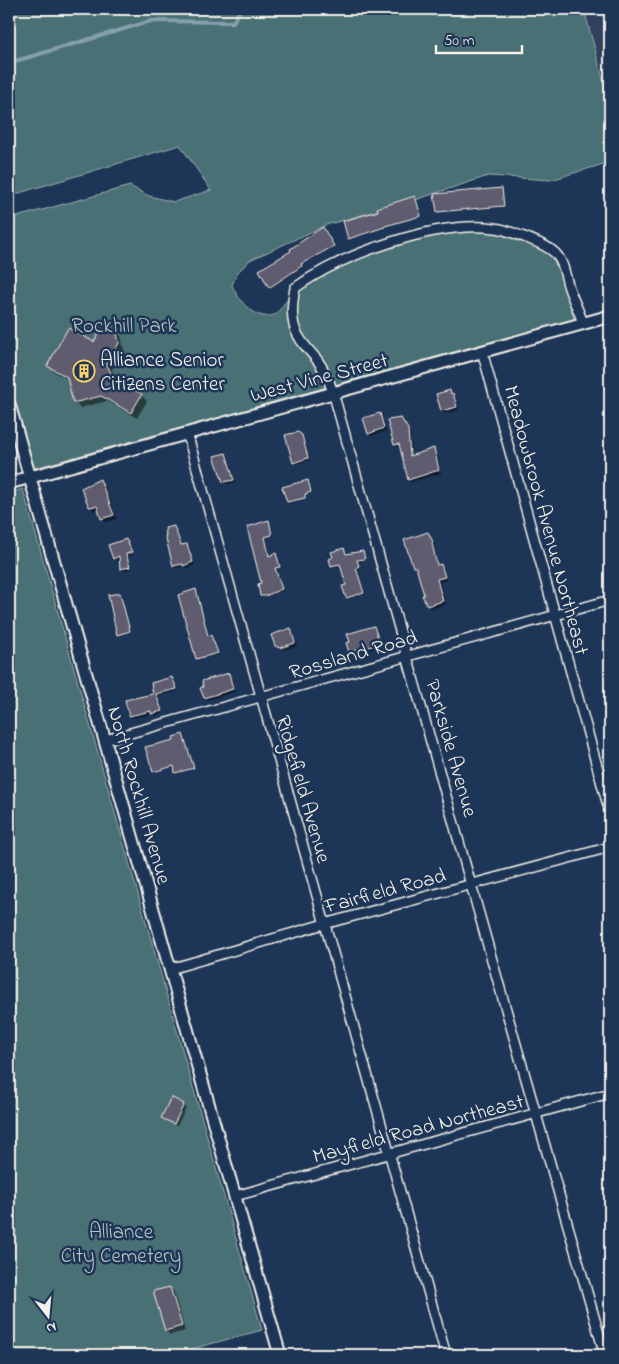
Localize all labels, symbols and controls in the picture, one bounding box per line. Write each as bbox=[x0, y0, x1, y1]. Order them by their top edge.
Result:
scale bar bbox=[436, 22, 523, 54]
text: 50 m bbox=[444, 30, 475, 52]
park label: Rockhill Park bbox=[71, 312, 177, 342]
place label: Alliance Senior Citizens Center bbox=[100, 346, 225, 400]
street label: West Vine Street bbox=[247, 346, 392, 412]
building icon: Alliance Senior Citizens Center bbox=[72, 359, 96, 383]
street label: Meadowbrook Avenue Northeast bbox=[495, 382, 596, 659]
street label: Rossland Road bbox=[286, 623, 421, 689]
street label: Parkside Avenue bbox=[416, 676, 484, 821]
street label: North Rockhill Avenue bbox=[98, 703, 178, 889]
street label: Ridgefield Avenue bbox=[265, 712, 338, 868]
street label: Fairfield Road bbox=[321, 861, 450, 923]
street label: Mayfield Road Northeast bbox=[310, 1087, 528, 1174]
park label: Alliance City Cemetery bbox=[61, 1218, 181, 1274]
north arrow bbox=[22, 1292, 72, 1342]
text: N bbox=[44, 1316, 59, 1338]

